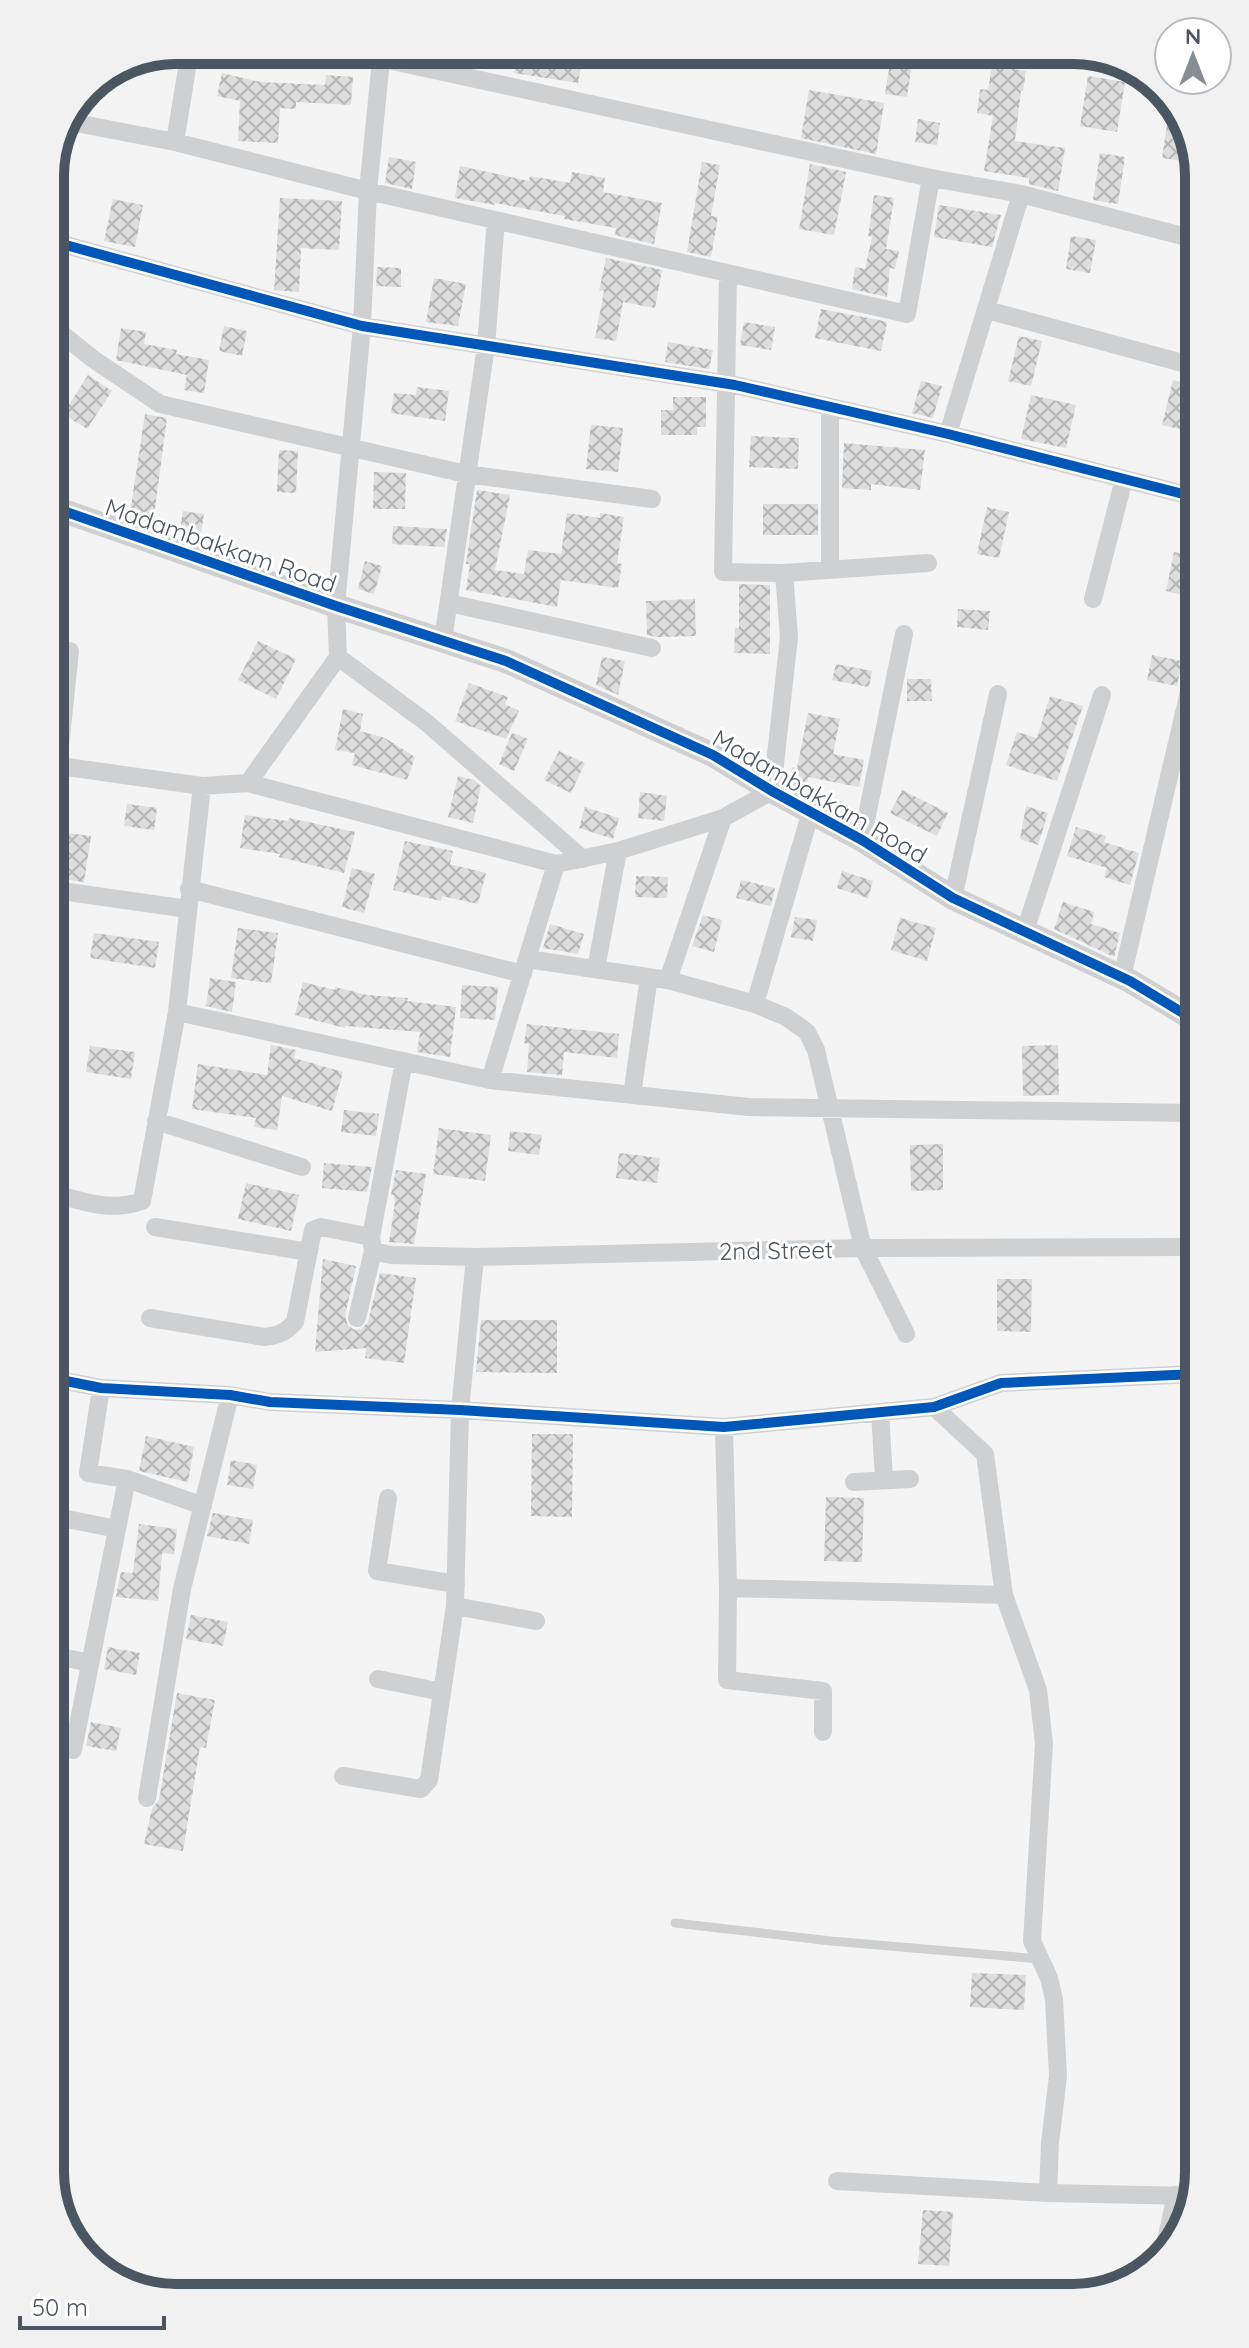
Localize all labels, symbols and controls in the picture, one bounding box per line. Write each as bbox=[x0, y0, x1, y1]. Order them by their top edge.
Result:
north arrow bbox=[1153, 16, 1233, 96]
text: N bbox=[1185, 22, 1201, 50]
street label: Madambakkam Road bbox=[101, 491, 341, 599]
street label: Madambakkam Road bbox=[708, 722, 932, 870]
street label: 2nd Street bbox=[719, 1234, 833, 1266]
scale bar bbox=[20, 2280, 164, 2330]
text: 50 m bbox=[32, 2292, 88, 2322]

